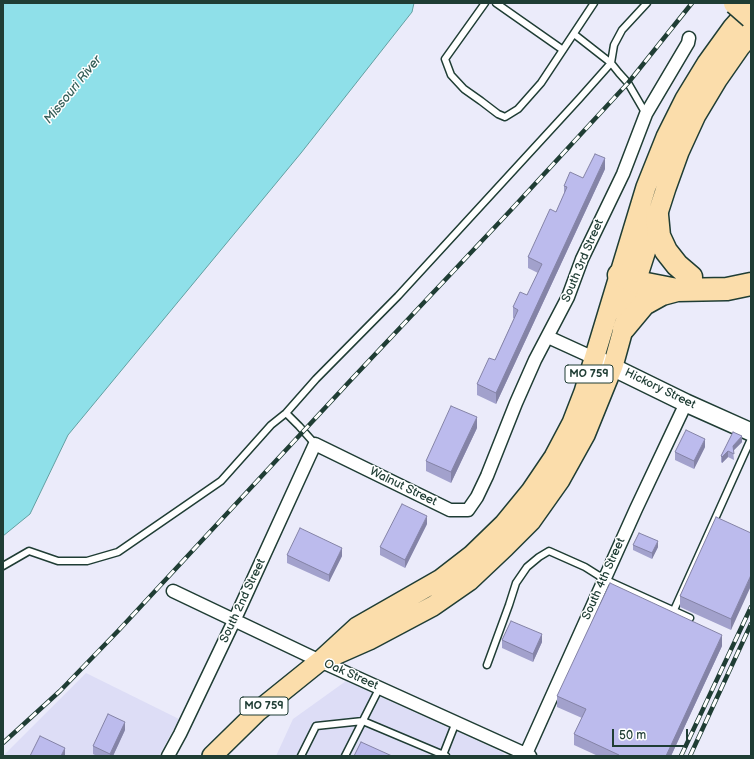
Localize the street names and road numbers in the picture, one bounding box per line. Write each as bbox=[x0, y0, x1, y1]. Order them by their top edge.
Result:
street label: South 3rd Street bbox=[559, 217, 607, 305]
road number: MO 759 bbox=[565, 365, 613, 383]
street label: Hickory Street bbox=[622, 366, 698, 412]
street label: Walnut Street bbox=[367, 465, 439, 509]
street label: South 4th Street bbox=[580, 536, 628, 622]
street label: South 2nd Street bbox=[217, 557, 269, 645]
street label: Oak Street bbox=[322, 657, 380, 693]
road number: MO 759 bbox=[240, 697, 288, 715]

